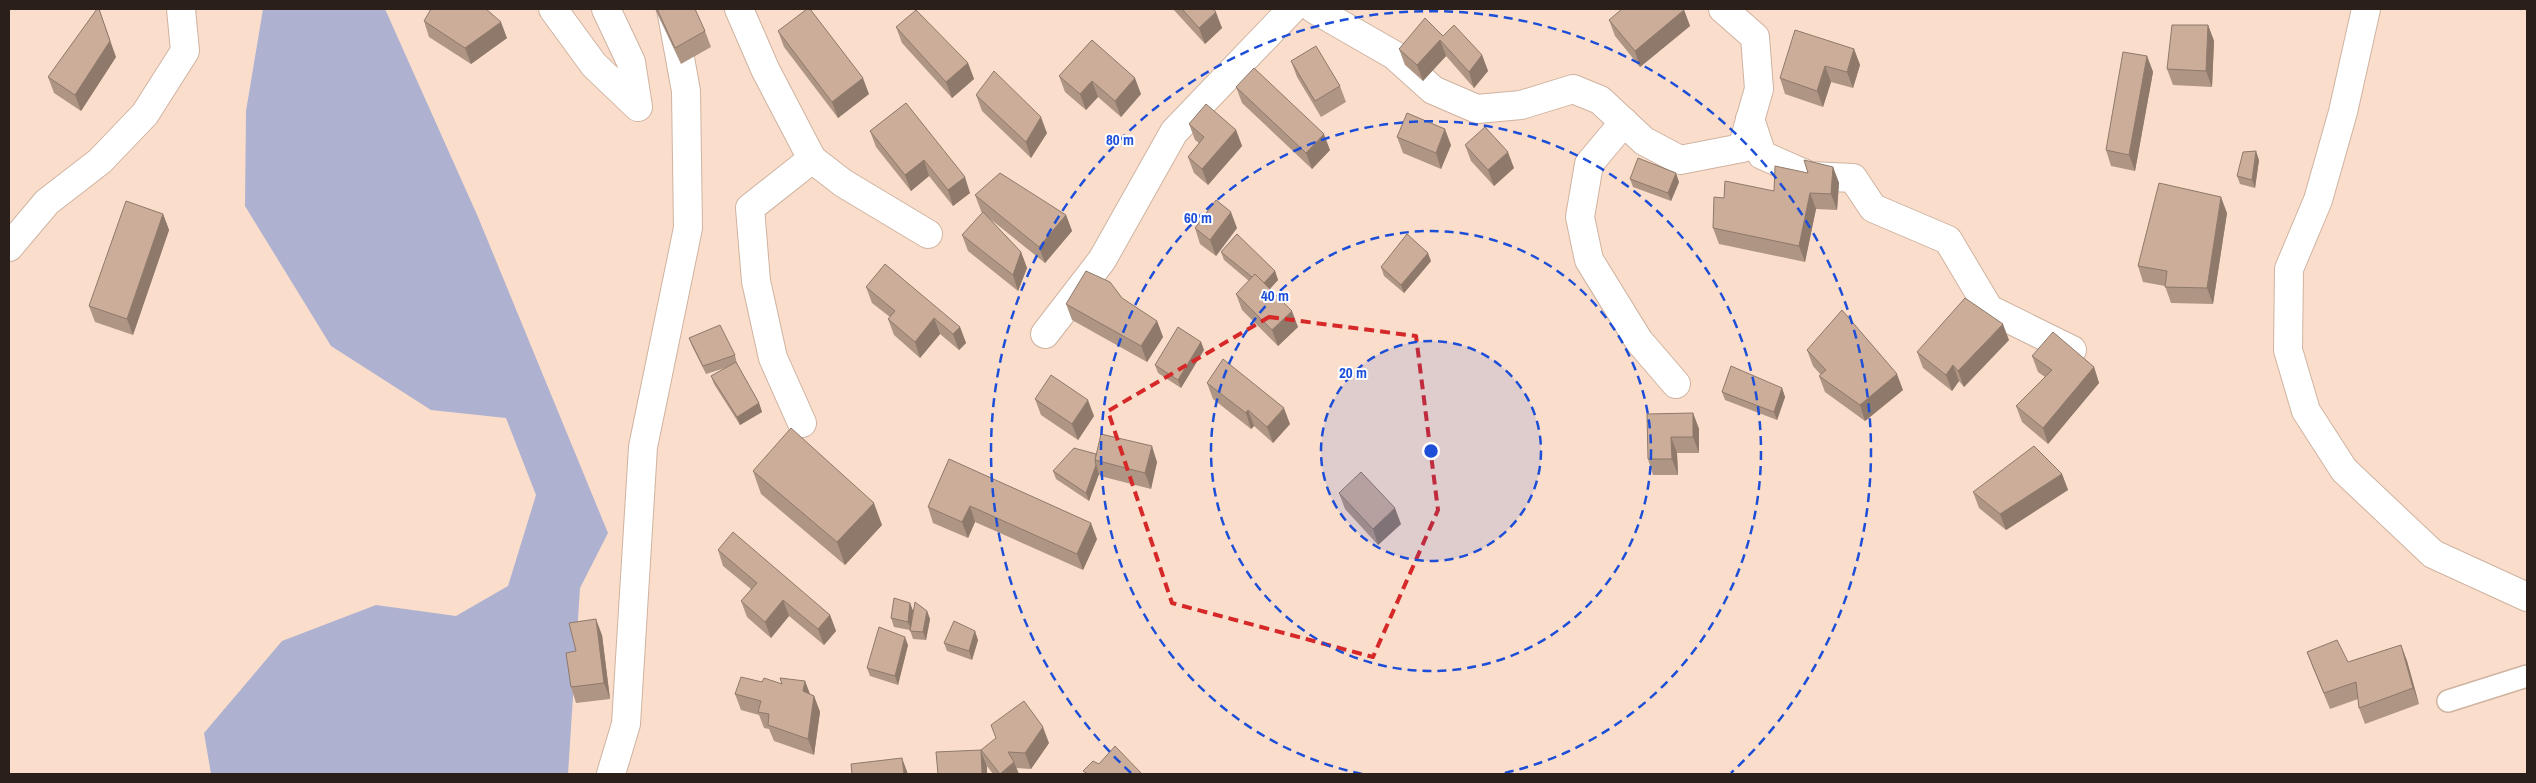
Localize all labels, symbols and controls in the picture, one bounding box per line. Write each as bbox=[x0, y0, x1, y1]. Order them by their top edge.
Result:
text: 80 m bbox=[1106, 129, 1134, 150]
text: 60 m bbox=[1184, 207, 1212, 228]
text: 40 m bbox=[1261, 285, 1289, 306]
text: 20 m bbox=[1339, 362, 1367, 383]
centre of rings bbox=[1422, 442, 1440, 460]

